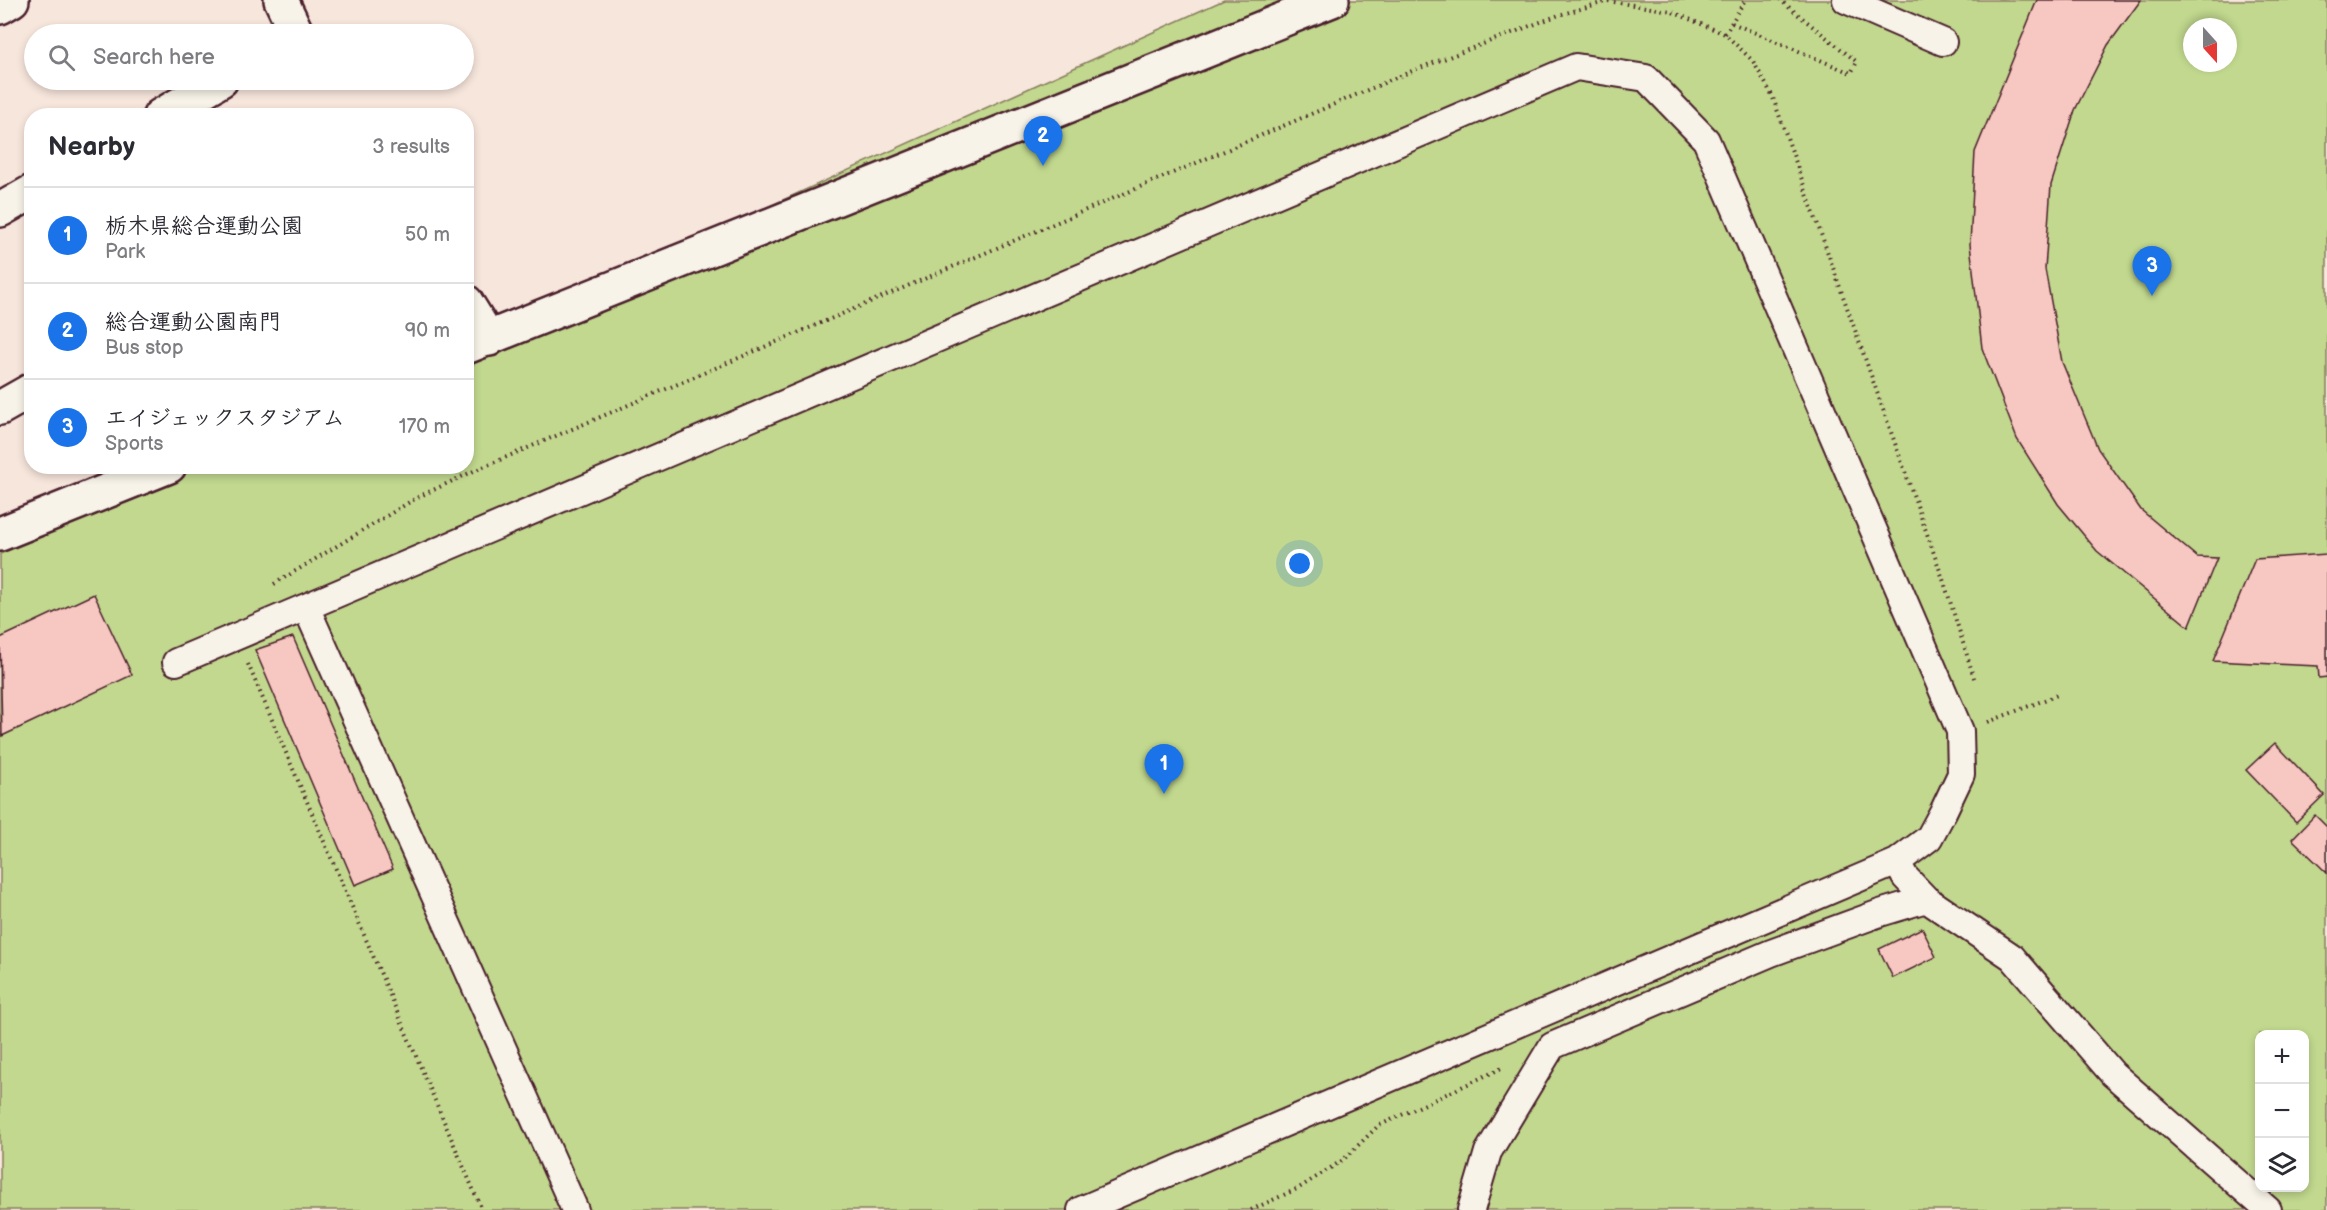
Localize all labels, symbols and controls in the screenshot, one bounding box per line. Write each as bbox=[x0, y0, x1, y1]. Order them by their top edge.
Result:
north arrow bbox=[2183, 18, 2237, 72]
search box bbox=[24, 24, 474, 90]
icon: search bbox=[45, 41, 78, 74]
text: Search here bbox=[93, 44, 215, 71]
pin: 2 bbox=[1024, 116, 1062, 166]
text: Nearby bbox=[48, 132, 135, 163]
text: 3 results bbox=[372, 135, 450, 159]
text: 栃木県総合運動公園 bbox=[105, 213, 303, 240]
text: 1 bbox=[63, 223, 72, 247]
text: 50 m bbox=[405, 223, 450, 247]
text: Park bbox=[105, 240, 145, 264]
pin: 3 bbox=[2132, 246, 2172, 296]
text: 総合運動公園南門 bbox=[105, 309, 281, 336]
text: 2 bbox=[62, 319, 73, 343]
text: 90 m bbox=[405, 319, 450, 343]
text: Bus stop bbox=[105, 336, 184, 360]
text: エイジェックスタジアム bbox=[105, 405, 345, 432]
text: 3 bbox=[62, 415, 73, 439]
text: 170 m bbox=[399, 415, 450, 439]
text: Sports bbox=[105, 432, 163, 456]
your location bbox=[1285, 549, 1314, 578]
pin: 1 bbox=[1144, 744, 1184, 794]
map controls bbox=[2255, 1030, 2309, 1192]
button: + bbox=[2255, 1030, 2309, 1084]
button: − bbox=[2255, 1084, 2309, 1138]
button: layers bbox=[2255, 1138, 2309, 1192]

